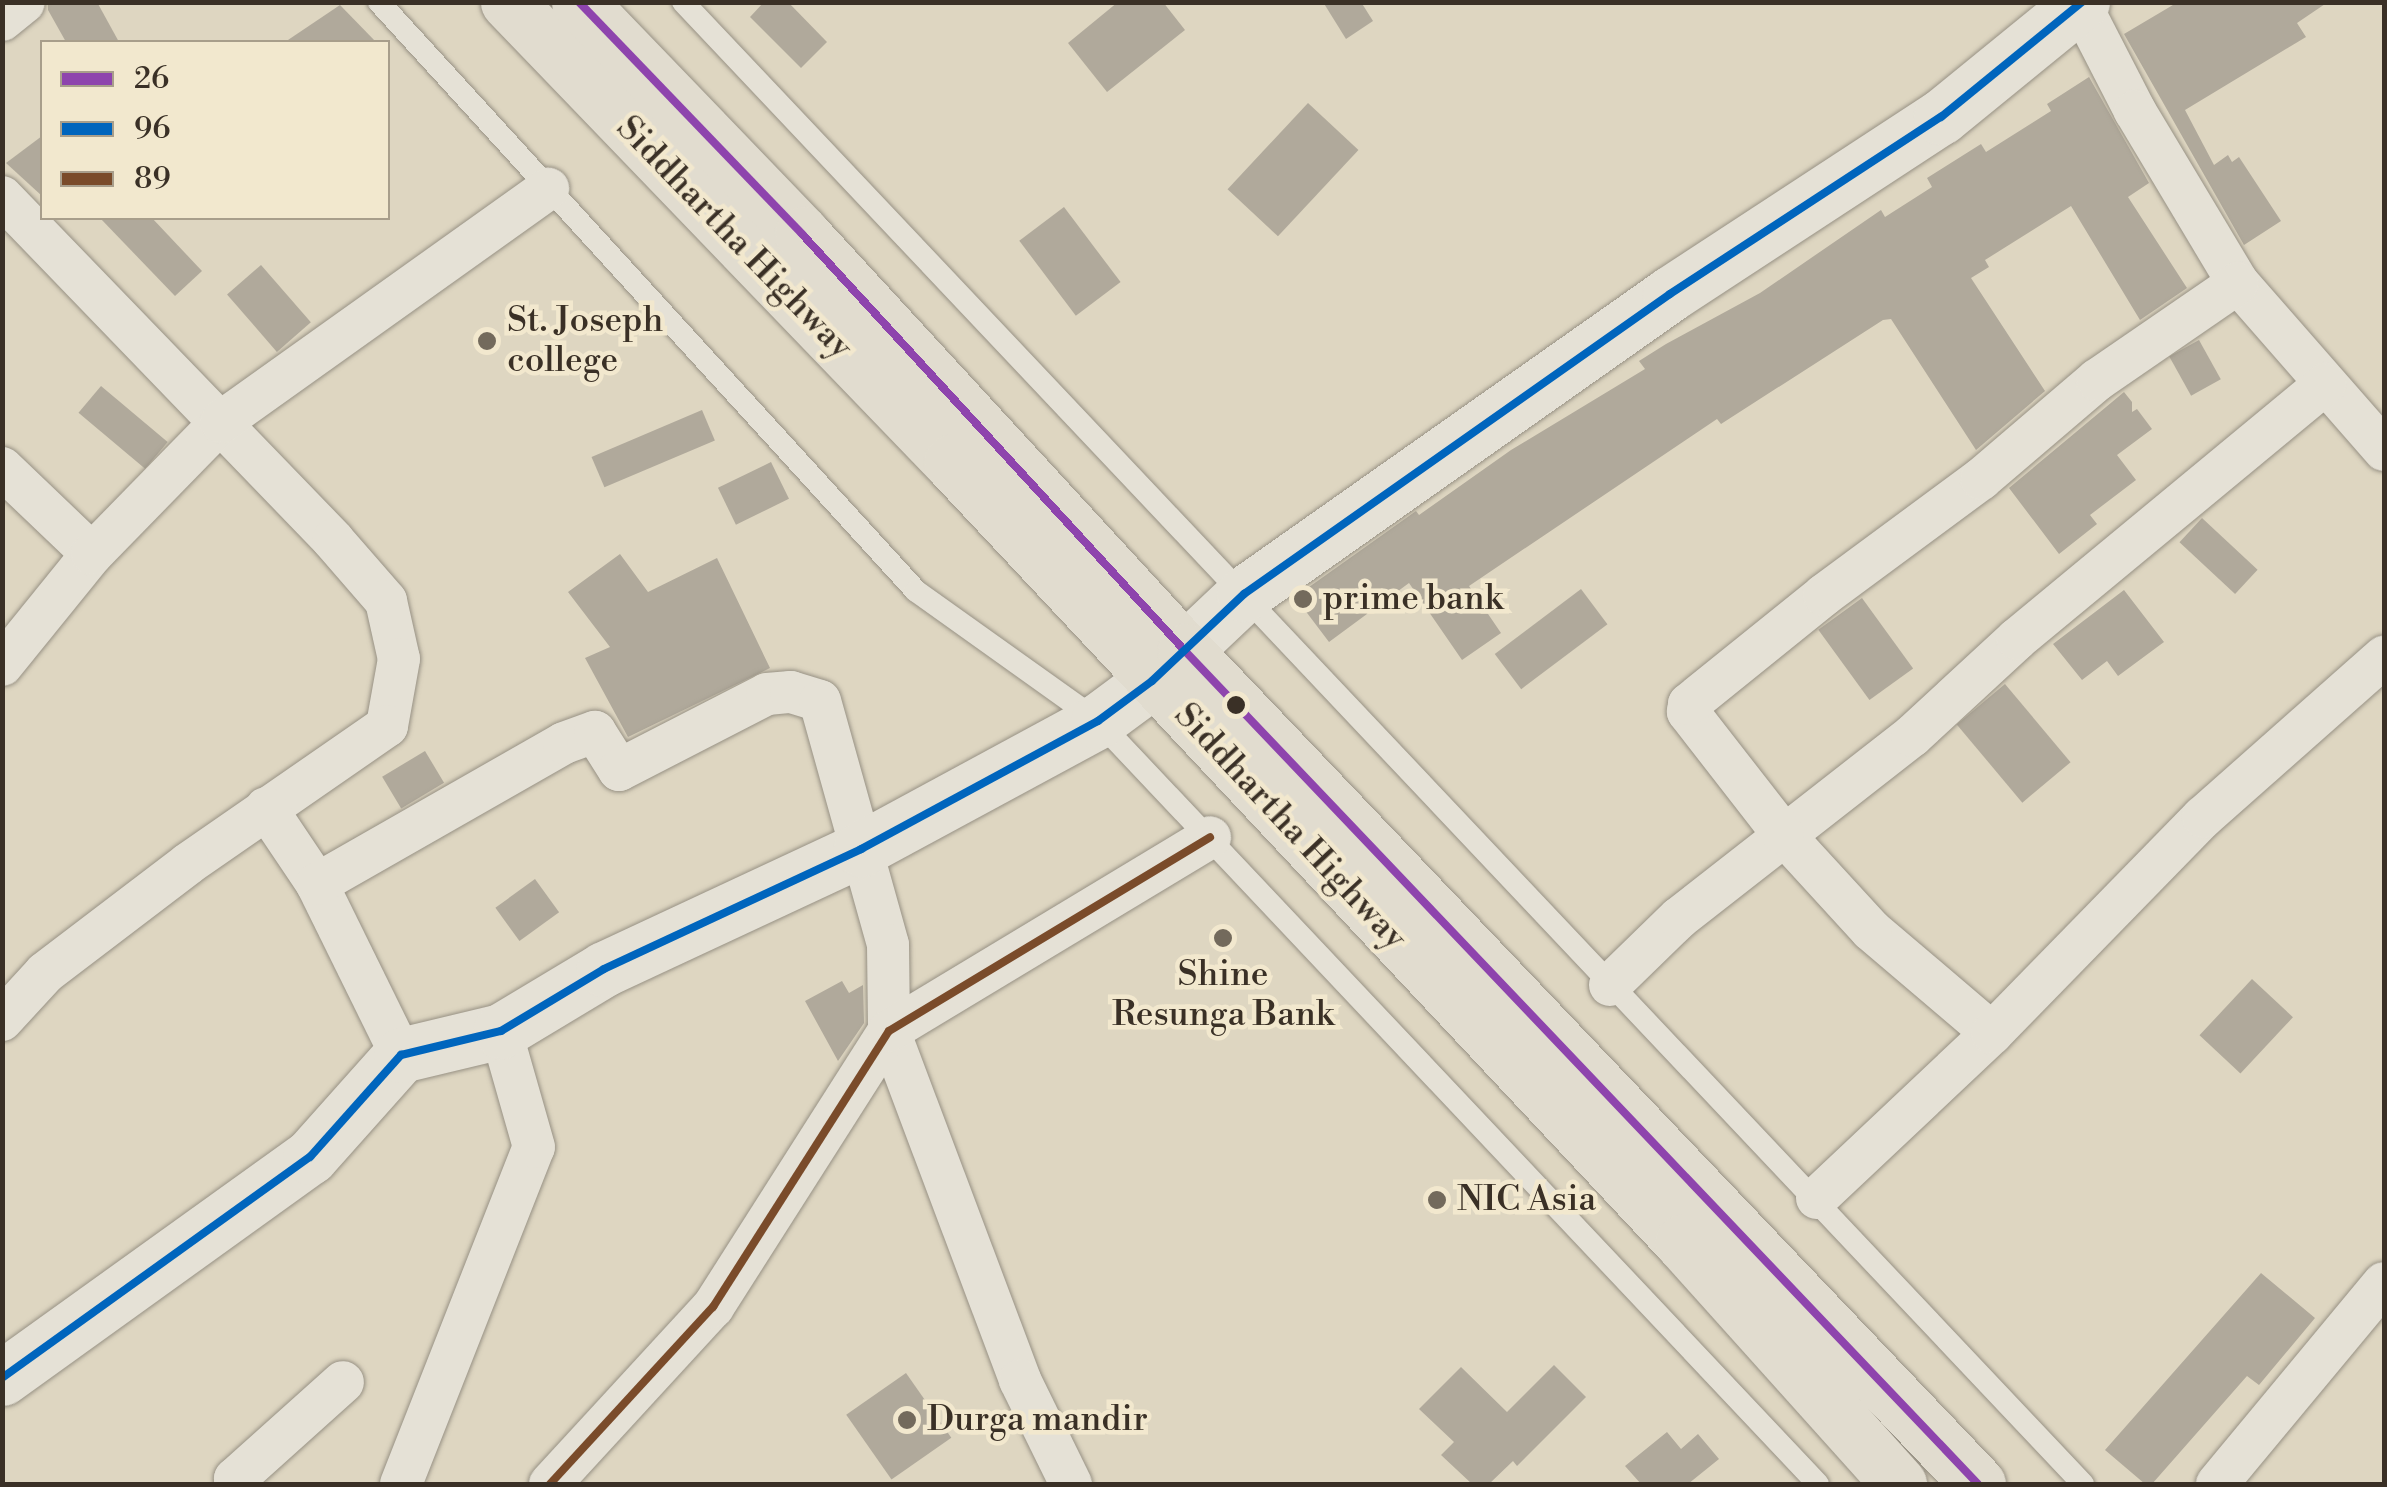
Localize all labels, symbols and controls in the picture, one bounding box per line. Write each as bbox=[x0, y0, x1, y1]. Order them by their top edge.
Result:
legend bbox=[40, 40, 390, 220]
text: 26 bbox=[134, 60, 169, 98]
street label: Siddhartha Highway bbox=[607, 108, 861, 368]
text: 96 bbox=[134, 110, 170, 148]
text: 89 bbox=[134, 160, 171, 198]
place label: St. Joseph college bbox=[507, 300, 663, 382]
marker: St. Joseph college bbox=[476, 330, 498, 352]
place label: prime bank bbox=[1323, 578, 1503, 620]
marker: prime bank bbox=[1292, 588, 1314, 610]
street label: Siddhartha Highway bbox=[1165, 695, 1415, 959]
unlabelled marker bbox=[1226, 695, 1246, 715]
marker: Shine Resunga Bank bbox=[1212, 927, 1234, 949]
place label: Shine Resunga Bank bbox=[1112, 954, 1334, 1036]
place label: NIC Asia bbox=[1457, 1179, 1596, 1221]
marker: NIC Asia bbox=[1426, 1189, 1448, 1211]
place label: Durga mandir bbox=[927, 1399, 1148, 1441]
marker: Durga mandir bbox=[896, 1409, 918, 1431]

